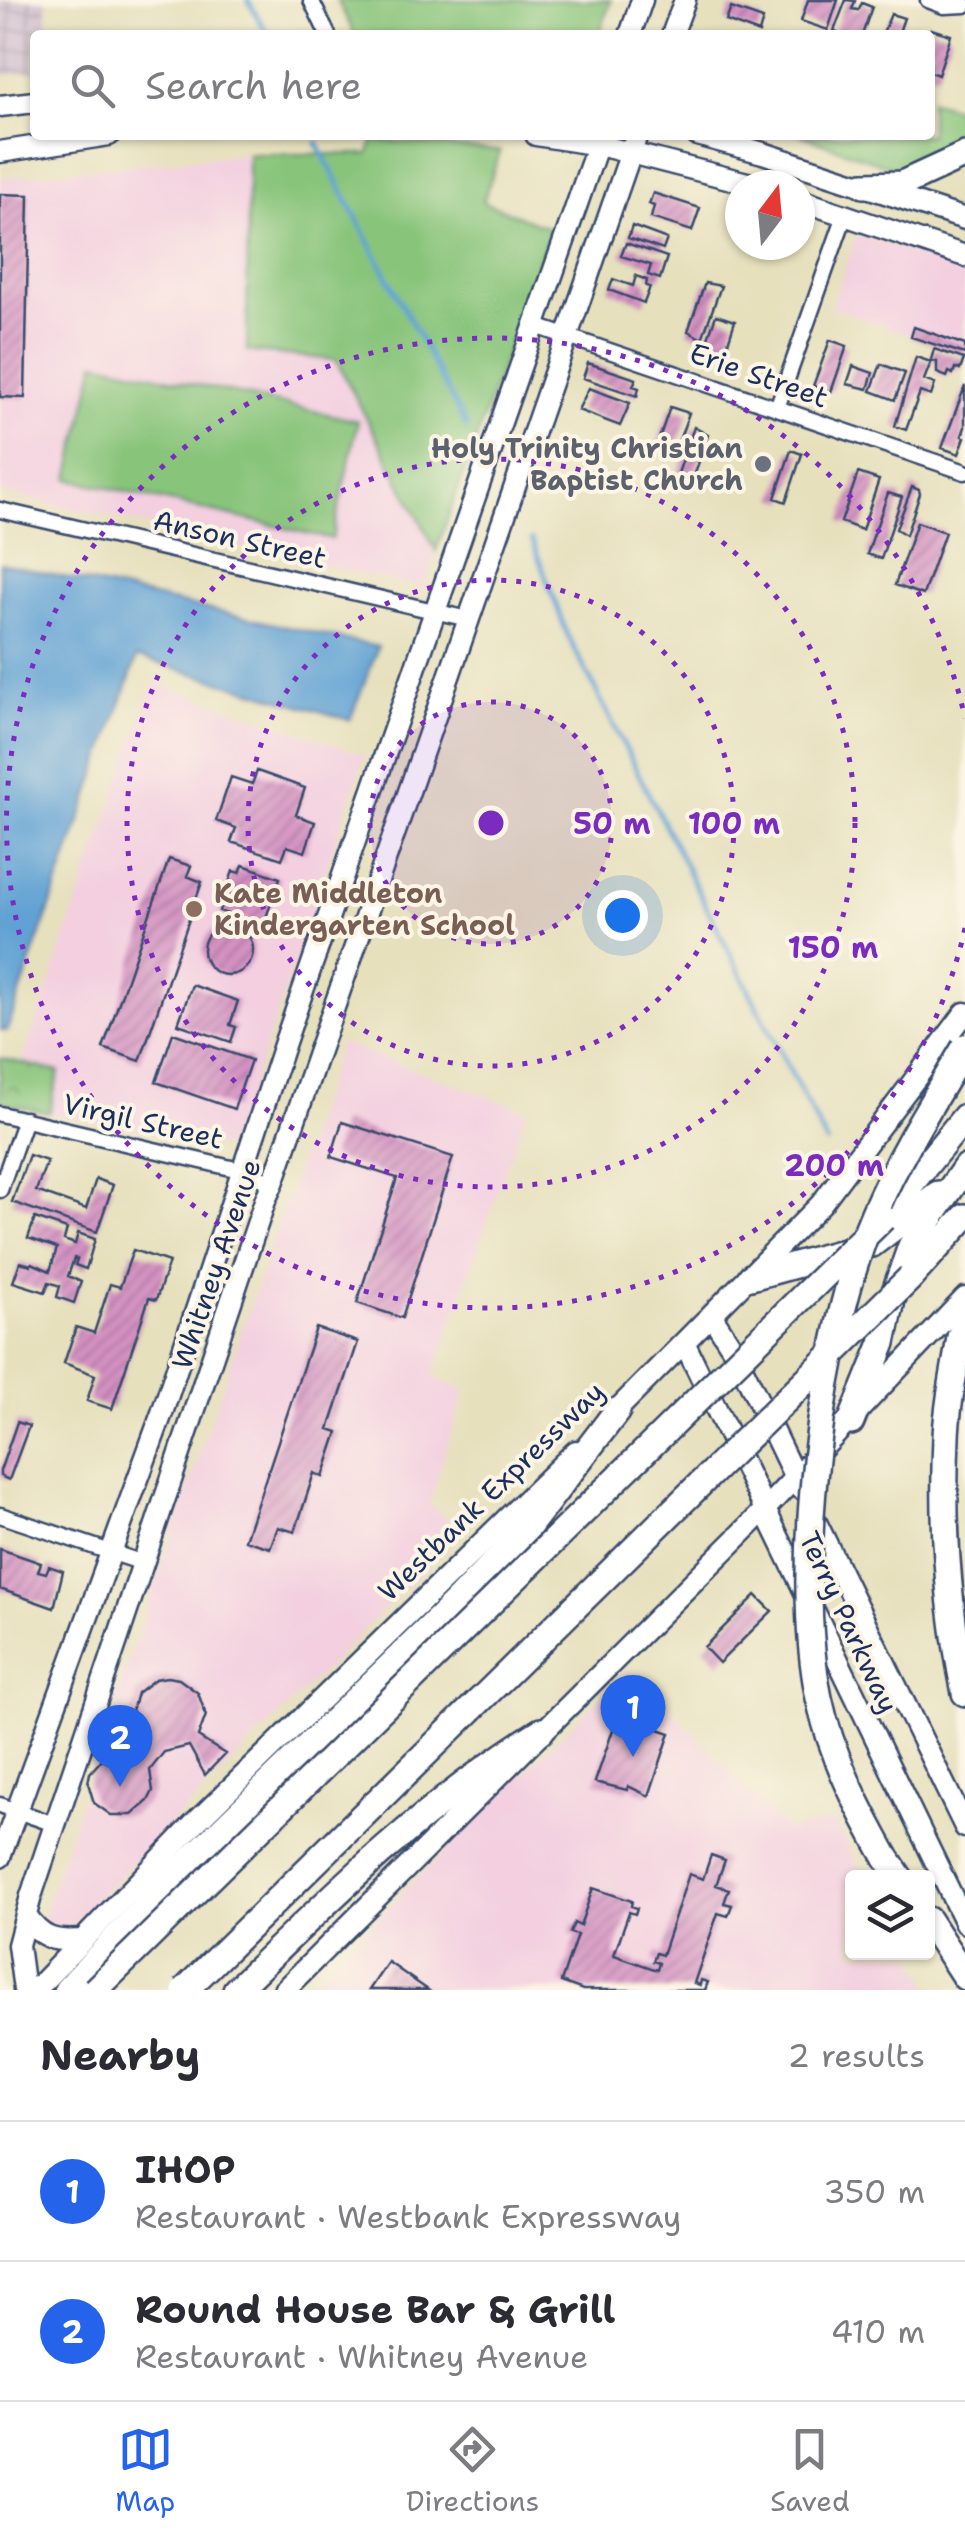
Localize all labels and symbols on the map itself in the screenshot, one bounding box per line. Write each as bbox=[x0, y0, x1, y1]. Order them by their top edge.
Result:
north arrow bbox=[725, 170, 815, 260]
street label: Erie Street bbox=[685, 334, 833, 416]
place label: Holy Trinity Christian Baptist Church bbox=[431, 429, 743, 499]
marker: Holy Trinity Christian Baptist Church bbox=[752, 453, 774, 475]
street label: Anson Street bbox=[150, 501, 330, 577]
text: 50 m bbox=[573, 803, 651, 844]
text: 100 m bbox=[688, 803, 780, 844]
centre of rings bbox=[473, 805, 509, 841]
place label: Kate Middleton Kindergarten School bbox=[214, 874, 515, 944]
your location bbox=[597, 890, 648, 941]
marker: Kate Middleton Kindergarten School bbox=[183, 898, 205, 920]
text: 150 m bbox=[788, 927, 878, 968]
street label: Virgil Street bbox=[59, 1084, 227, 1158]
text: 200 m bbox=[784, 1145, 884, 1186]
street label: Whitney Avenue bbox=[162, 1154, 270, 1374]
street label: Westbank Expressway bbox=[369, 1373, 613, 1609]
street label: Terry Parkway bbox=[790, 1525, 908, 1719]
pin: 1 bbox=[600, 1674, 666, 1757]
pin: 2 bbox=[88, 1704, 152, 1787]

